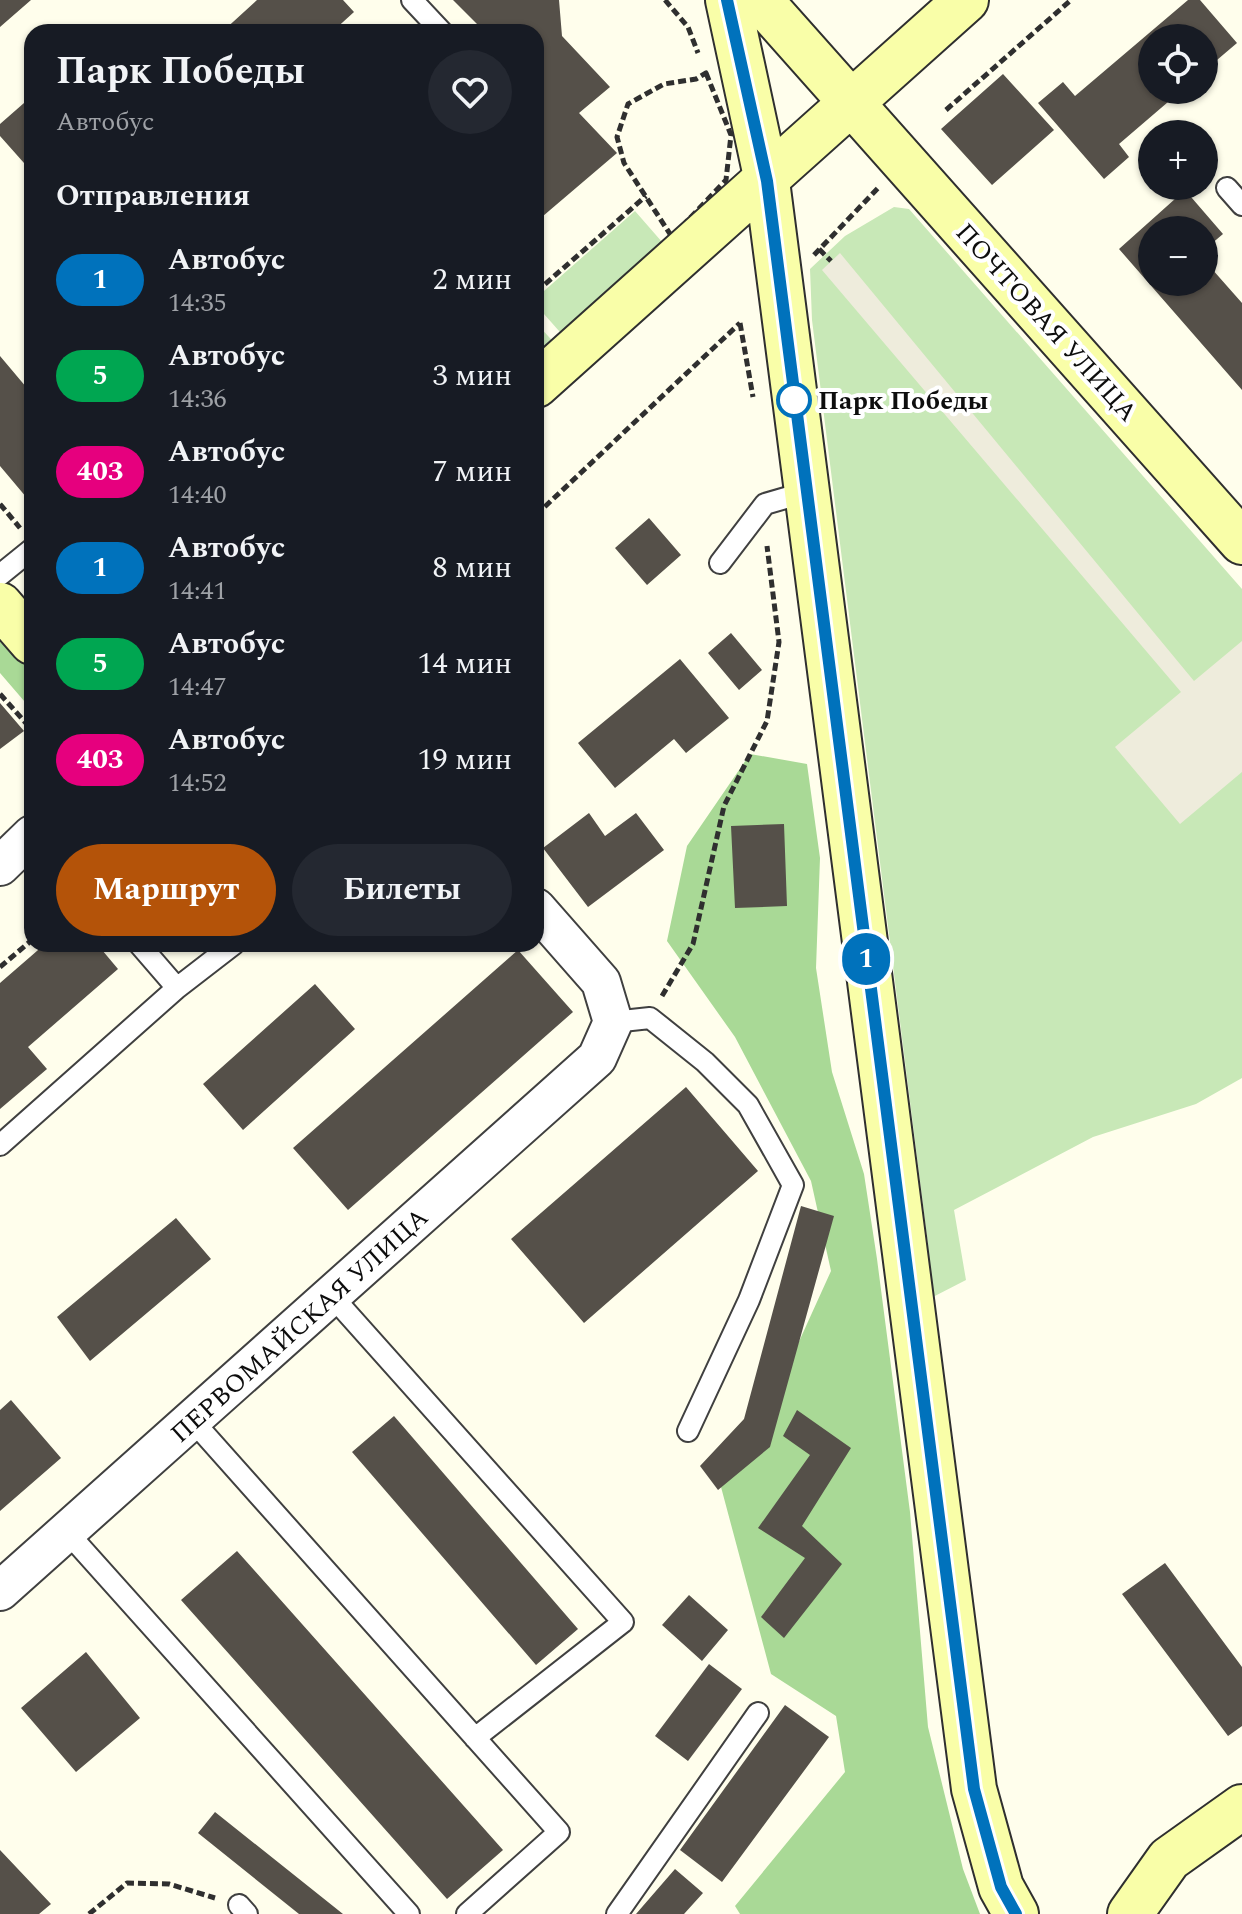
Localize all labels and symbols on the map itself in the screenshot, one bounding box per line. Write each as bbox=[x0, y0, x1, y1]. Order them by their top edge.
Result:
street label: ПОЧТОВАЯ УЛИЦА bbox=[946, 214, 1147, 431]
place label: Парк Победы bbox=[818, 381, 988, 421]
marker: Парк Победы bbox=[777, 383, 811, 417]
line badge: 1 bbox=[840, 933, 892, 985]
street label: ПЕРВОМАЙСКАЯ УЛИЦА bbox=[161, 1198, 438, 1453]

